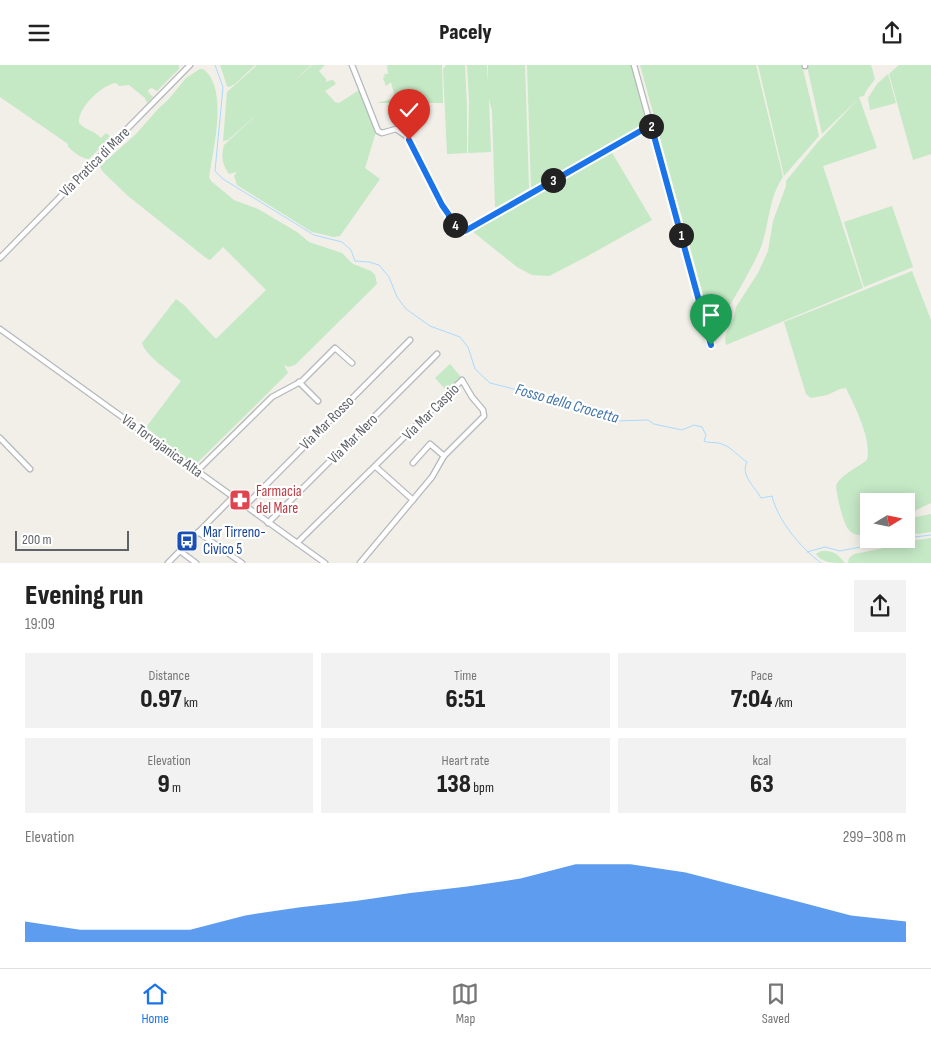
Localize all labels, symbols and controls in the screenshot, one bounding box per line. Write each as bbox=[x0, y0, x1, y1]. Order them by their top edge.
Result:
icon: menu bbox=[25, 19, 53, 47]
text: Pacely bbox=[439, 19, 492, 46]
icon: share bbox=[878, 19, 906, 47]
pin bbox=[388, 89, 430, 140]
icon: check bbox=[395, 96, 423, 124]
pin: 2 bbox=[638, 113, 664, 139]
text: 2 bbox=[648, 118, 655, 135]
street label: Via Pratica di Mare bbox=[56, 123, 134, 201]
pin: 3 bbox=[540, 167, 566, 193]
text: 3 bbox=[550, 172, 557, 189]
pin: 4 bbox=[442, 213, 468, 237]
text: 4 bbox=[452, 217, 459, 234]
pin: 1 bbox=[668, 223, 694, 247]
text: 1 bbox=[679, 227, 684, 244]
pin bbox=[690, 294, 732, 345]
icon: arrive bbox=[697, 301, 725, 329]
street label: Via Mar Caspio bbox=[399, 380, 463, 444]
water label: Fosso della Crocetta bbox=[513, 380, 621, 428]
street label: Via Mar Rosso bbox=[296, 392, 358, 454]
street label: Via Torvajanica Alta bbox=[118, 410, 207, 482]
street label: Via Mar Nero bbox=[324, 410, 382, 468]
place label: Farmacia del Mare bbox=[256, 482, 302, 518]
pharmacy icon: Farmacia del Mare bbox=[228, 488, 252, 512]
north arrow bbox=[860, 493, 915, 547]
map controls bbox=[860, 493, 915, 548]
place label: Mar Tirreno- Civico 5 bbox=[203, 523, 266, 559]
scale bar bbox=[15, 528, 129, 551]
bus stop icon: Mar Tirreno- Civico 5 bbox=[175, 529, 199, 553]
text: 200 m bbox=[22, 531, 51, 548]
text: Evening run bbox=[25, 579, 143, 612]
button: share bbox=[854, 580, 906, 632]
text: 19:09 bbox=[25, 615, 55, 634]
text: Distance bbox=[149, 667, 190, 684]
text: Time bbox=[454, 667, 477, 684]
text: Pace bbox=[751, 667, 773, 684]
text: 0.97 bbox=[140, 684, 181, 715]
text: 6:51 bbox=[446, 684, 485, 715]
text: 7:04 bbox=[731, 684, 772, 715]
text: km bbox=[181, 694, 198, 711]
text: /km bbox=[772, 694, 793, 711]
text: Elevation bbox=[148, 752, 191, 769]
text: Heart rate bbox=[442, 752, 489, 769]
text: kcal bbox=[753, 752, 771, 769]
text: 9 bbox=[157, 769, 170, 800]
text: 138 bbox=[437, 769, 471, 800]
text: 63 bbox=[750, 769, 774, 800]
text: m bbox=[170, 779, 181, 796]
text: bpm bbox=[471, 779, 494, 796]
text: Elevation bbox=[25, 828, 74, 847]
text: 299–308 m bbox=[843, 828, 906, 847]
tab: Home bbox=[141, 980, 169, 1027]
tab: Map bbox=[451, 980, 479, 1027]
tab: Saved bbox=[762, 980, 790, 1027]

